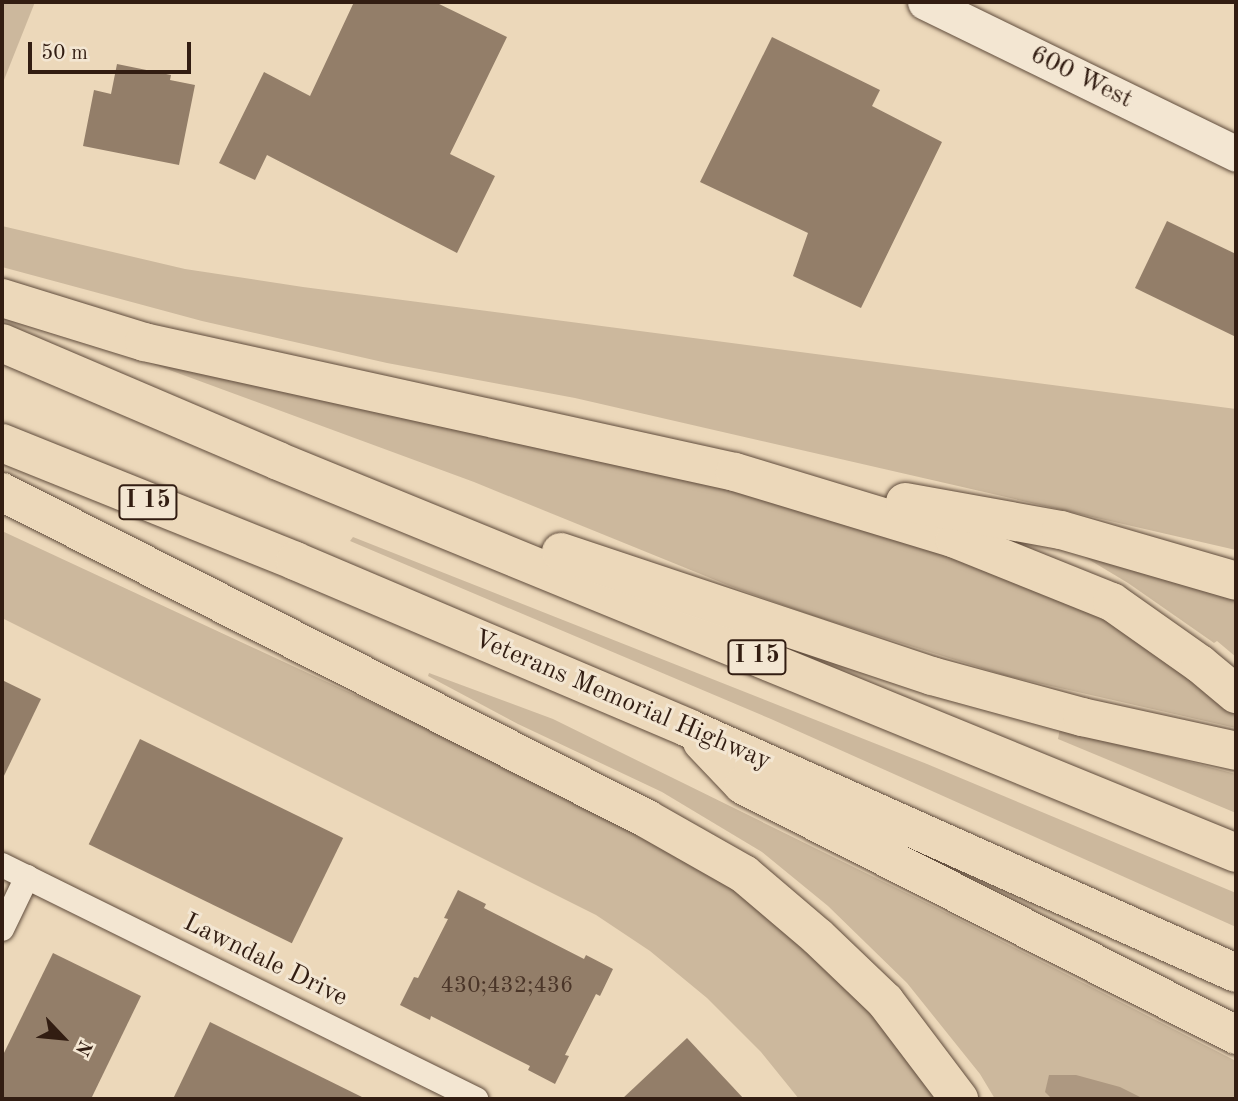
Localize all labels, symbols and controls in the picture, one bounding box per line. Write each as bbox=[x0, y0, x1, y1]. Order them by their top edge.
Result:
scale bar bbox=[32, 28, 194, 72]
street label: 600 West bbox=[1025, 40, 1137, 116]
text: 50 m bbox=[41, 43, 88, 64]
road number: I 15 bbox=[118, 481, 178, 522]
street label: Veterans Memorial Highway bbox=[469, 624, 775, 778]
road number: I 15 bbox=[727, 636, 787, 678]
street label: Lawndale Drive bbox=[178, 908, 352, 1014]
house number: 430;432;436 bbox=[441, 972, 573, 1000]
north arrow bbox=[28, 1003, 98, 1073]
text: N bbox=[71, 1037, 94, 1058]

